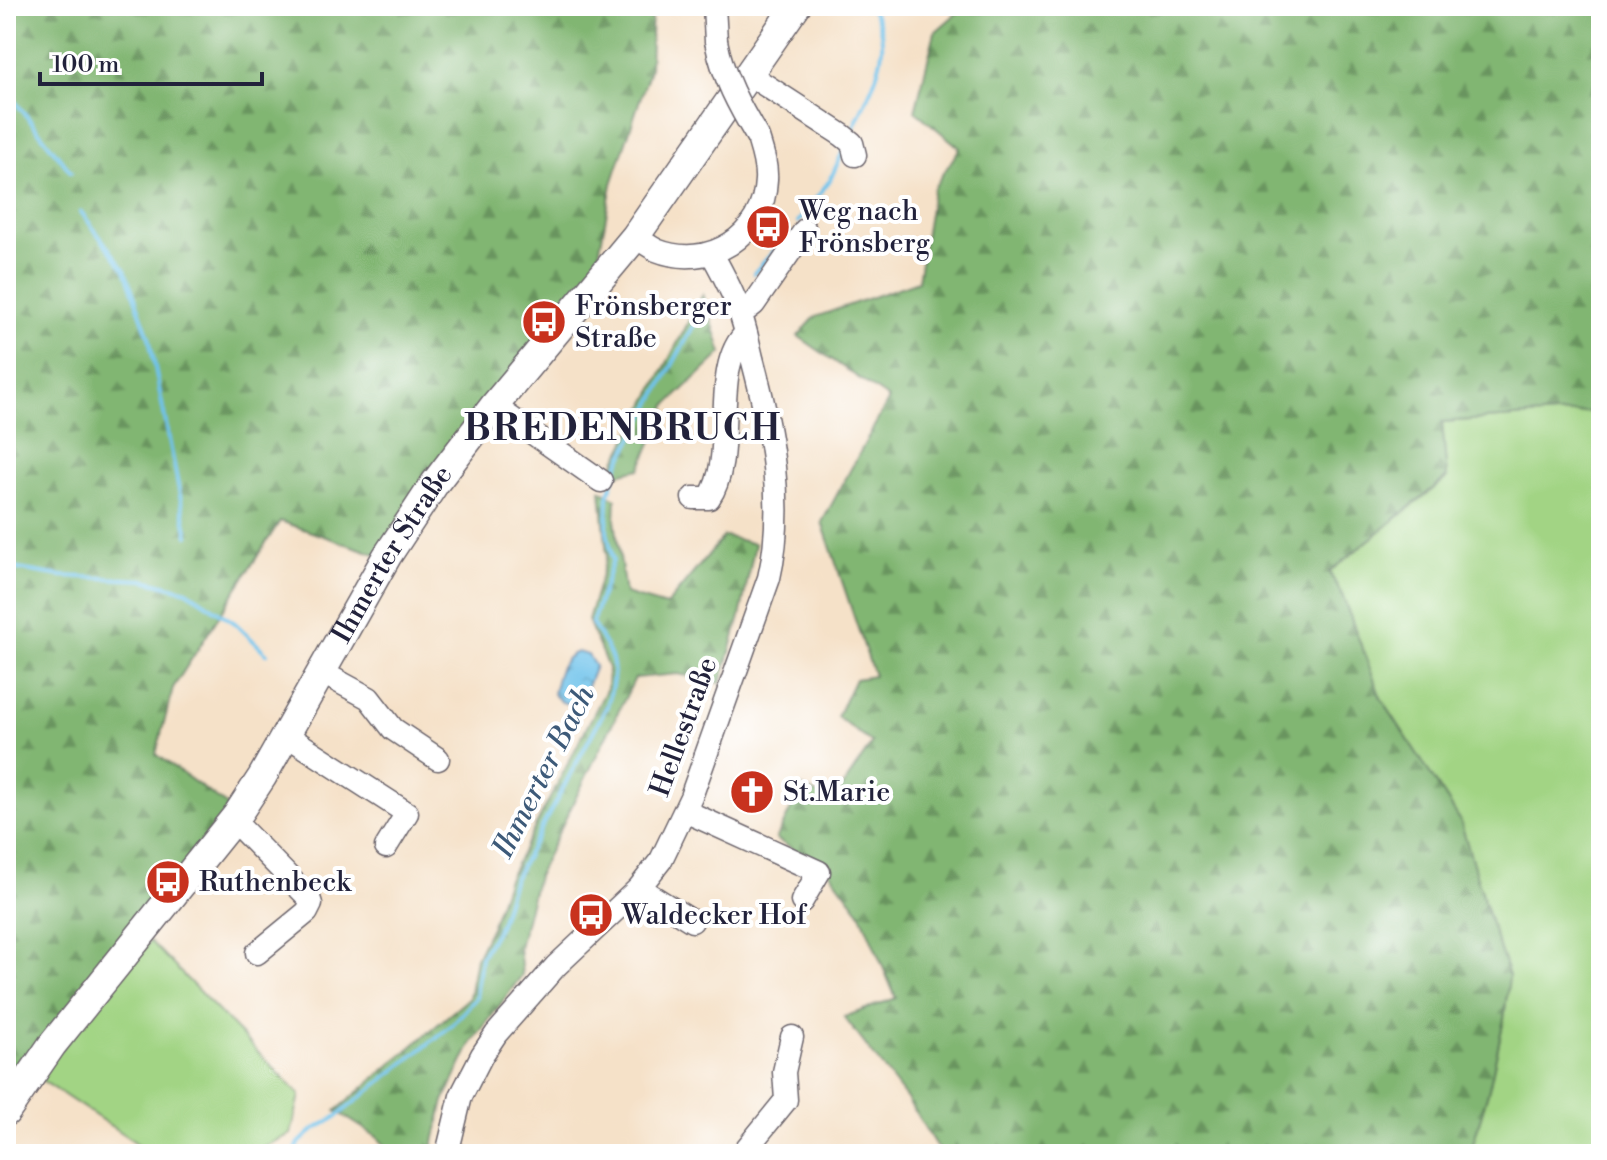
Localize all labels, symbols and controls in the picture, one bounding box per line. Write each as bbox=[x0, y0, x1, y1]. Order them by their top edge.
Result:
scale bar bbox=[40, 36, 262, 86]
text: 100 m bbox=[52, 50, 119, 80]
place label: Weg nach Frönsberg bbox=[798, 194, 931, 261]
bus stop icon: Weg nach Frönsberg bbox=[744, 203, 792, 251]
place label: Frönsberger Straße bbox=[575, 289, 732, 356]
bus stop icon: Frönsberger Straße bbox=[520, 298, 568, 346]
district label: BREDENBRUCH bbox=[464, 407, 782, 452]
street label: Ihmerter Straße bbox=[324, 458, 460, 649]
street label: Hellestraße bbox=[643, 653, 725, 801]
water label: Ihmerter Bach bbox=[484, 679, 604, 865]
church icon: St.Marie bbox=[728, 768, 776, 816]
place label: St.Marie bbox=[783, 775, 890, 810]
bus stop icon: Ruthenbeck bbox=[144, 858, 192, 906]
place label: Ruthenbeck bbox=[199, 865, 352, 900]
bus stop icon: Waldecker Hof bbox=[567, 891, 615, 939]
place label: Waldecker Hof bbox=[621, 898, 808, 933]

